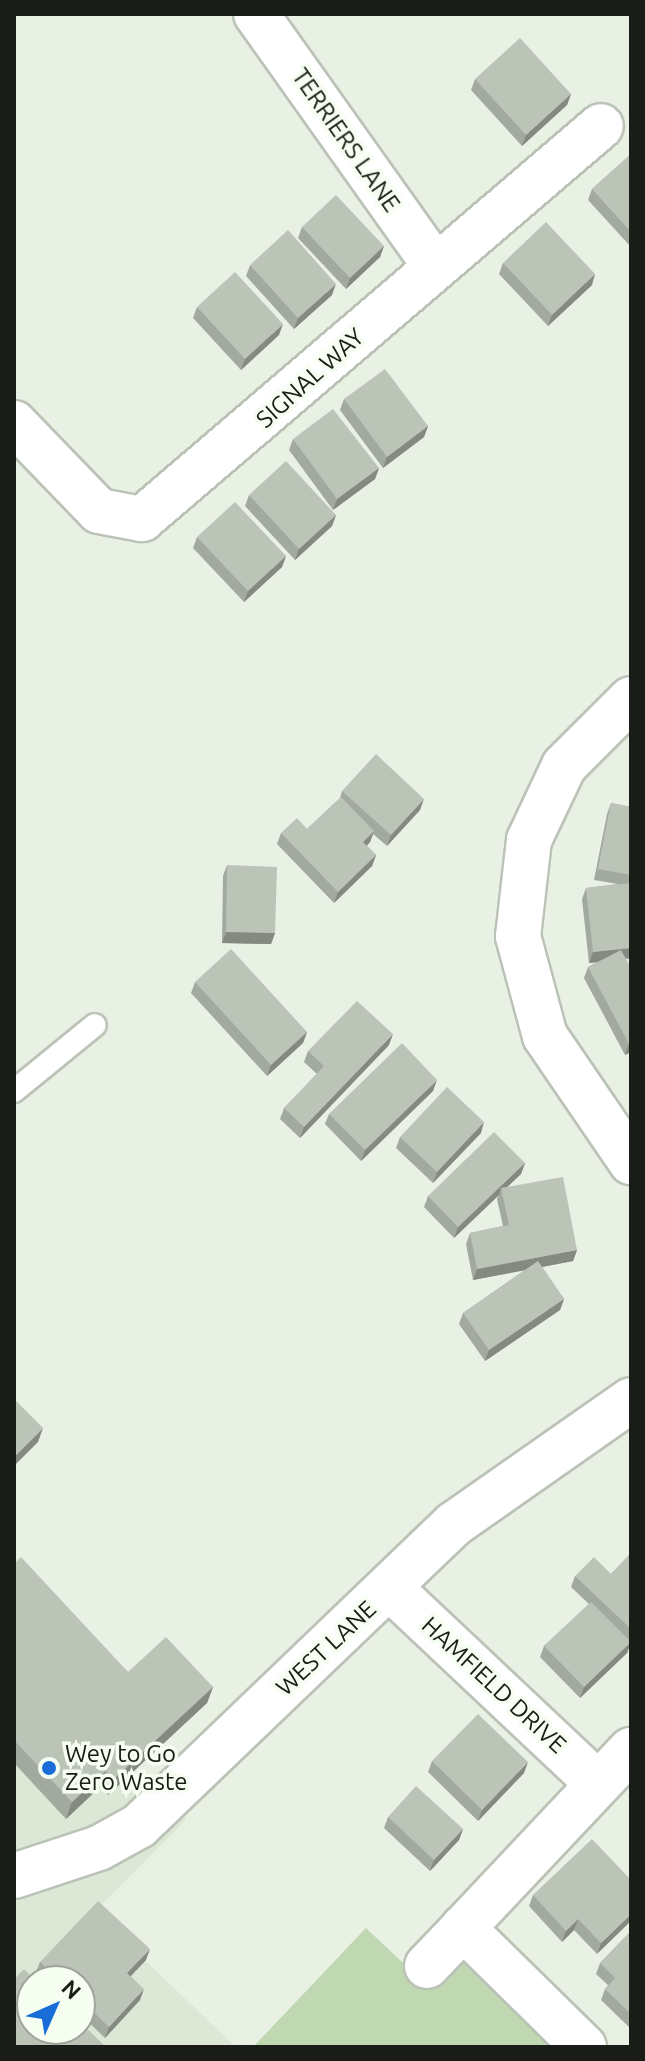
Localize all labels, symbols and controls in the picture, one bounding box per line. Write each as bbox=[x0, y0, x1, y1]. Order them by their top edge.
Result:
street label: TERRIERS LANE bbox=[286, 63, 406, 217]
street label: SIGNAL WAY bbox=[250, 322, 370, 434]
street label: WEST LANE bbox=[270, 1594, 382, 1702]
street label: HAMFIELD DRIVE bbox=[416, 1611, 572, 1759]
place label: Wey to Go Zero Waste bbox=[65, 1740, 188, 1796]
marker: Wey to Go Zero Waste bbox=[40, 1759, 58, 1777]
north arrow bbox=[16, 1965, 96, 2045]
text: N bbox=[57, 1974, 87, 2004]

